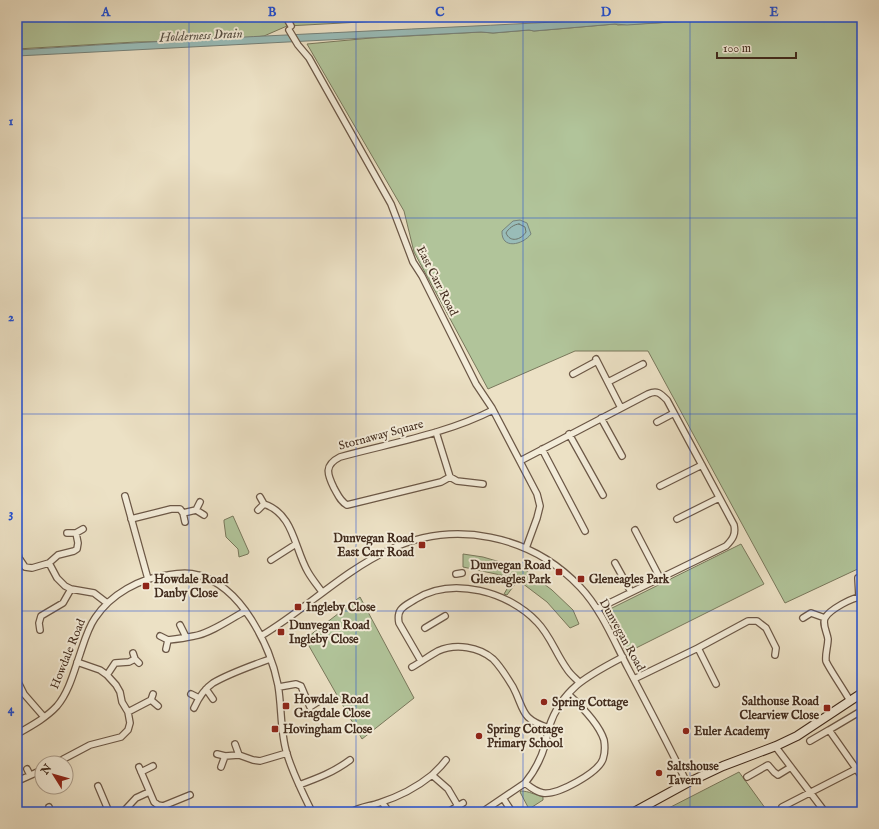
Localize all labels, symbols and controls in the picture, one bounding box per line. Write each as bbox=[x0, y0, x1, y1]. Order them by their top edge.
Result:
text: A bbox=[101, 4, 112, 21]
text: B bbox=[268, 4, 277, 21]
text: C bbox=[435, 4, 445, 21]
text: D bbox=[601, 4, 612, 21]
text: E bbox=[769, 4, 779, 21]
water label: Holderness Drain bbox=[158, 25, 243, 47]
scale bar bbox=[717, 34, 796, 60]
text: 100 m bbox=[723, 41, 751, 56]
text: 1 bbox=[9, 113, 14, 130]
street label: East Carr Road bbox=[413, 243, 461, 319]
text: 2 bbox=[8, 309, 14, 326]
street label: Stornaway Square bbox=[337, 416, 426, 455]
text: 3 bbox=[9, 505, 14, 522]
place label: Dunvegan Road East Carr Road bbox=[333, 531, 415, 560]
marker: Dunvegan Road East Carr Road bbox=[417, 540, 427, 550]
place label: Dunvegan Road Gleneagles Park bbox=[470, 558, 552, 588]
marker: Dunvegan Road Gleneagles Park bbox=[554, 567, 564, 577]
place label: Howdale Road Danby Close bbox=[154, 572, 229, 602]
place label: Gleneagles Park bbox=[589, 572, 670, 588]
marker: Gleneagles Park bbox=[576, 574, 586, 584]
marker: Howdale Road Danby Close bbox=[141, 581, 151, 591]
street label: Dunvegan Road bbox=[596, 596, 648, 674]
place label: Ingleby Close bbox=[306, 600, 376, 616]
marker: Ingleby Close bbox=[293, 602, 303, 612]
street label: Howdale Road bbox=[47, 616, 89, 691]
place label: Dunvegan Road Ingleby Close bbox=[289, 618, 370, 648]
marker: Dunvegan Road Ingleby Close bbox=[276, 627, 286, 637]
place label: Howdale Road Gragdale Close bbox=[294, 692, 371, 722]
place label: Salthouse Road Clearview Close bbox=[740, 694, 820, 723]
place label: Spring Cottage bbox=[552, 695, 629, 711]
marker: Spring Cottage bbox=[539, 697, 549, 707]
text: 4 bbox=[8, 701, 15, 718]
marker: Howdale Road Gragdale Close bbox=[281, 701, 291, 711]
marker: Salthouse Road Clearview Close bbox=[822, 703, 832, 713]
place label: Hovingham Close bbox=[283, 722, 373, 738]
place label: Spring Cottage Primary School bbox=[487, 722, 564, 752]
marker: Hovingham Close bbox=[270, 724, 280, 734]
place label: Euler Academy bbox=[694, 724, 771, 740]
marker: Euler Academy bbox=[681, 726, 691, 736]
marker: Spring Cottage Primary School bbox=[474, 731, 484, 741]
north arrow bbox=[34, 755, 74, 795]
place label: Saltshouse Tavern bbox=[666, 759, 719, 788]
text: N bbox=[38, 761, 56, 778]
marker: Saltshouse Tavern bbox=[654, 768, 664, 778]

